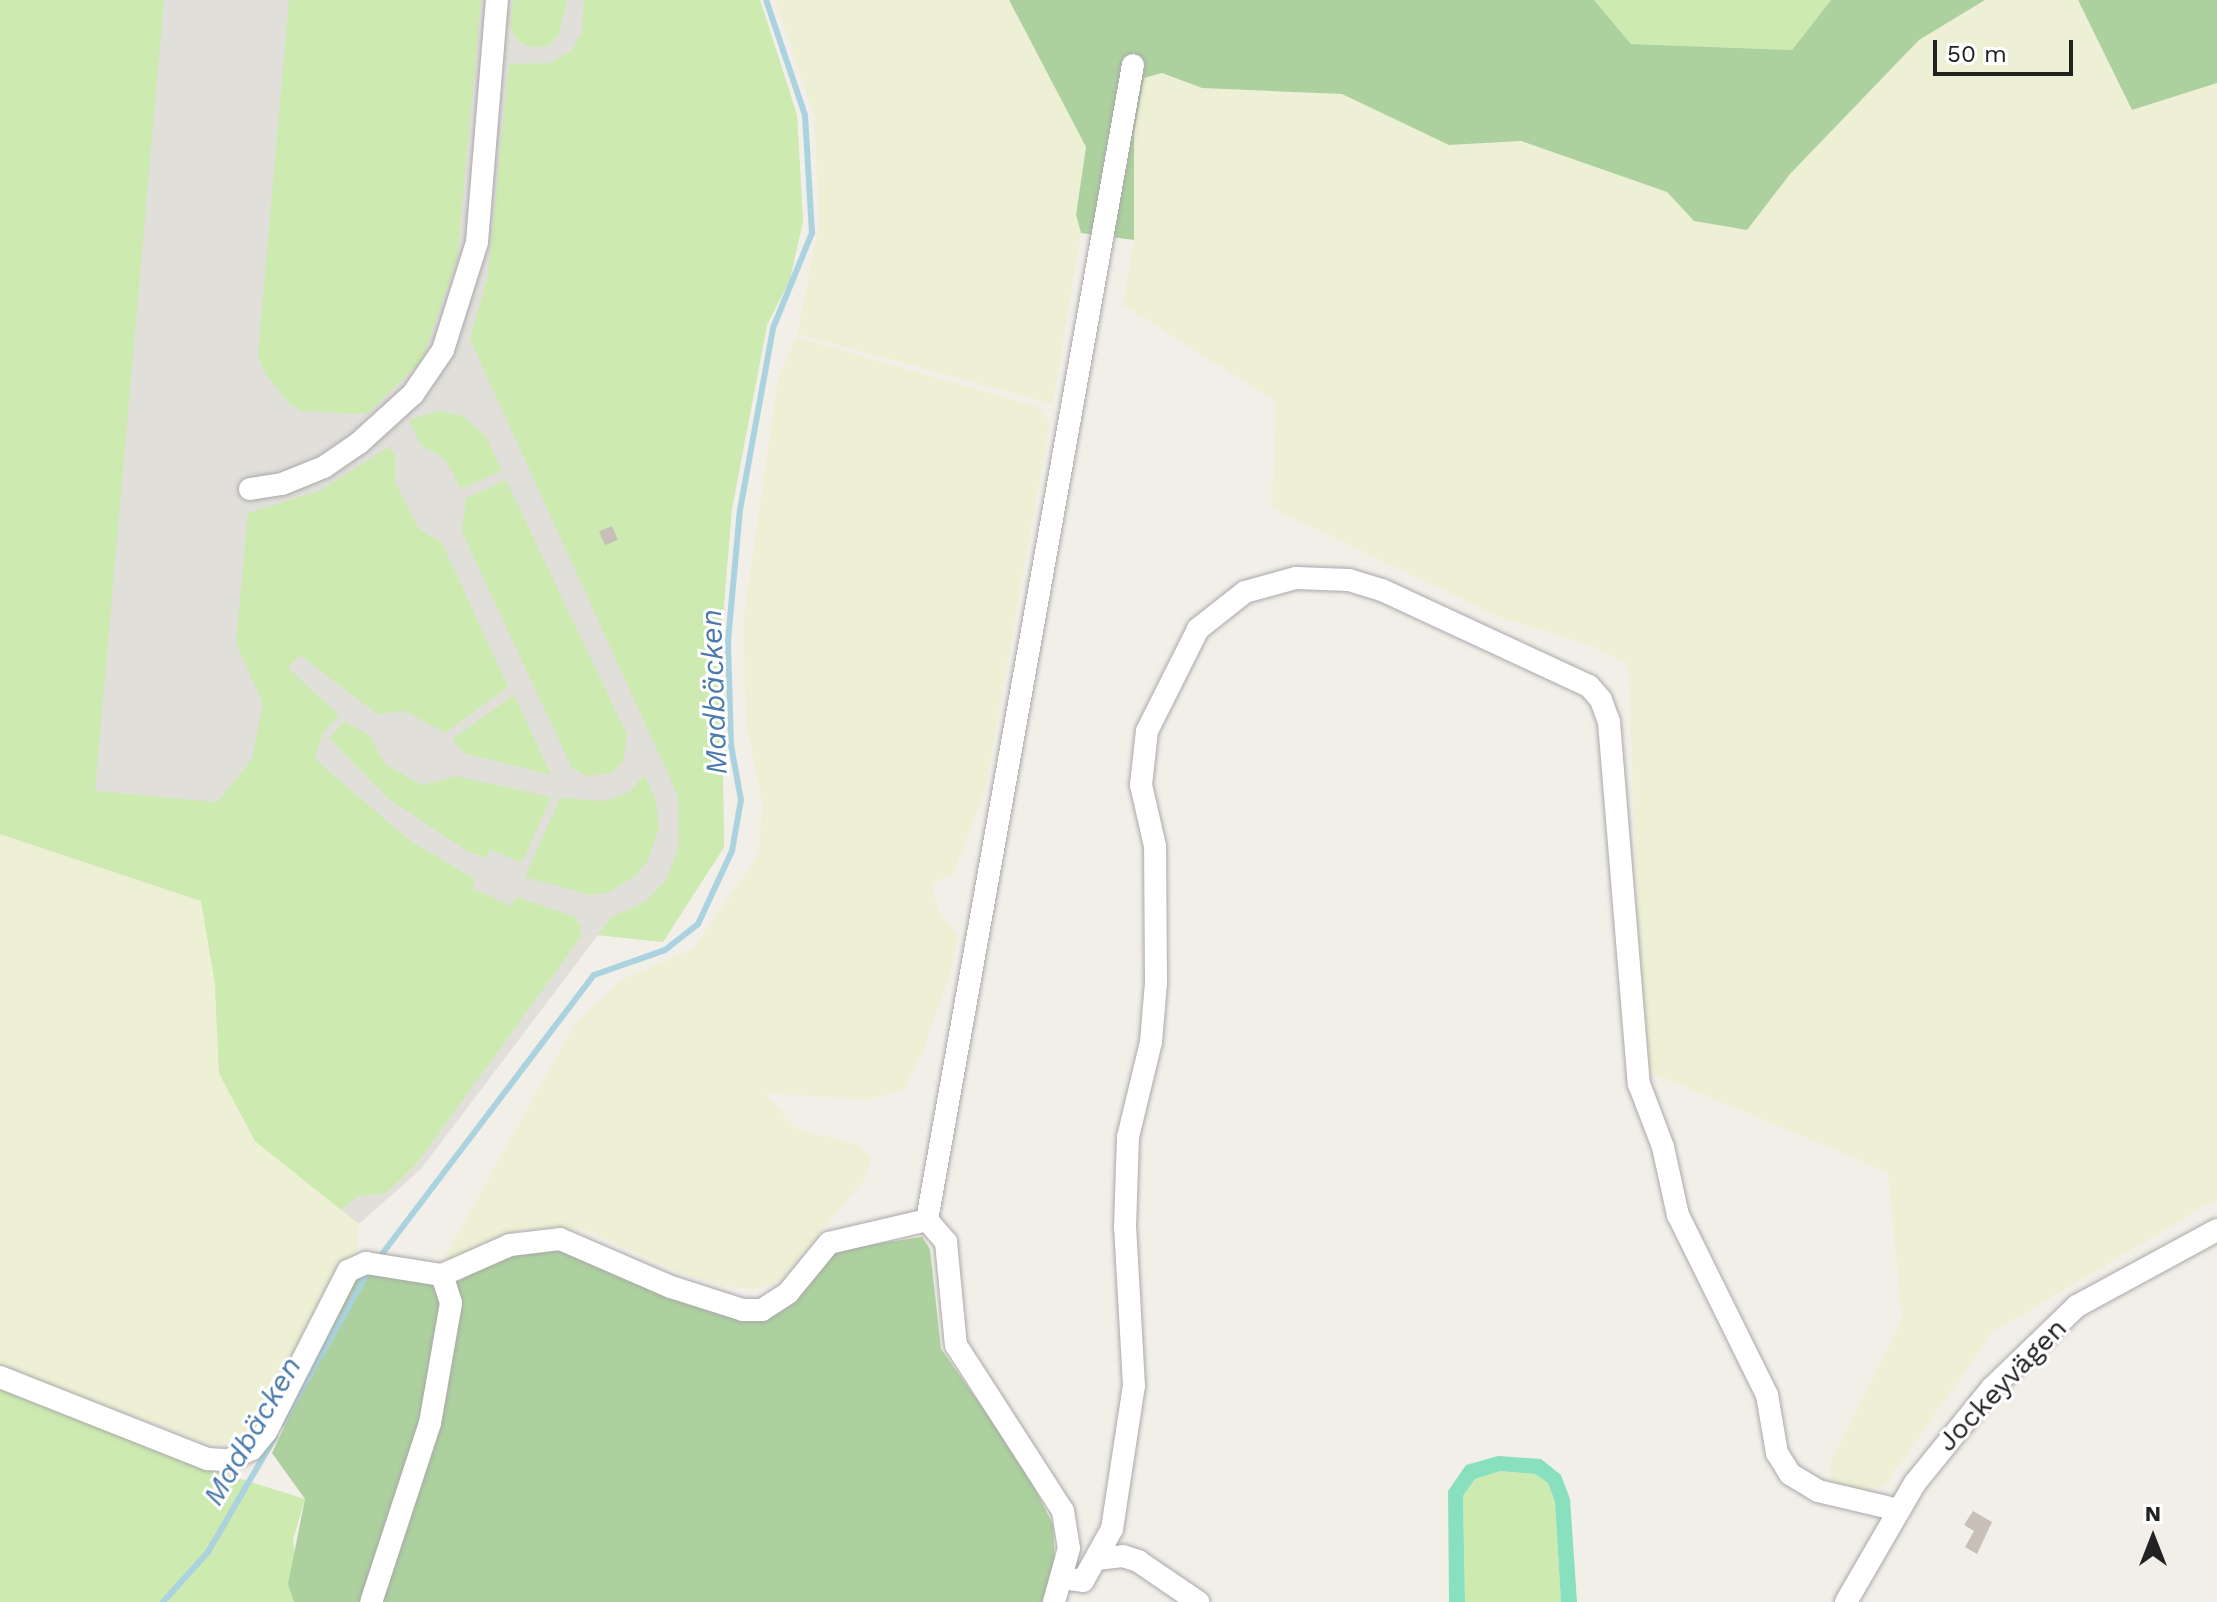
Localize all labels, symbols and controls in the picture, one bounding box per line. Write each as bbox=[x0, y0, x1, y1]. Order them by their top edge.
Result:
scale bar bbox=[1937, 24, 2077, 74]
text: 50 m bbox=[1947, 40, 2007, 68]
water label: Madbäcken bbox=[693, 609, 735, 775]
street label: Jockeyvägen bbox=[1930, 1312, 2074, 1458]
water label: Madbäcken bbox=[195, 1350, 309, 1512]
north arrow bbox=[2113, 1498, 2193, 1578]
text: N bbox=[2145, 1501, 2161, 1526]

